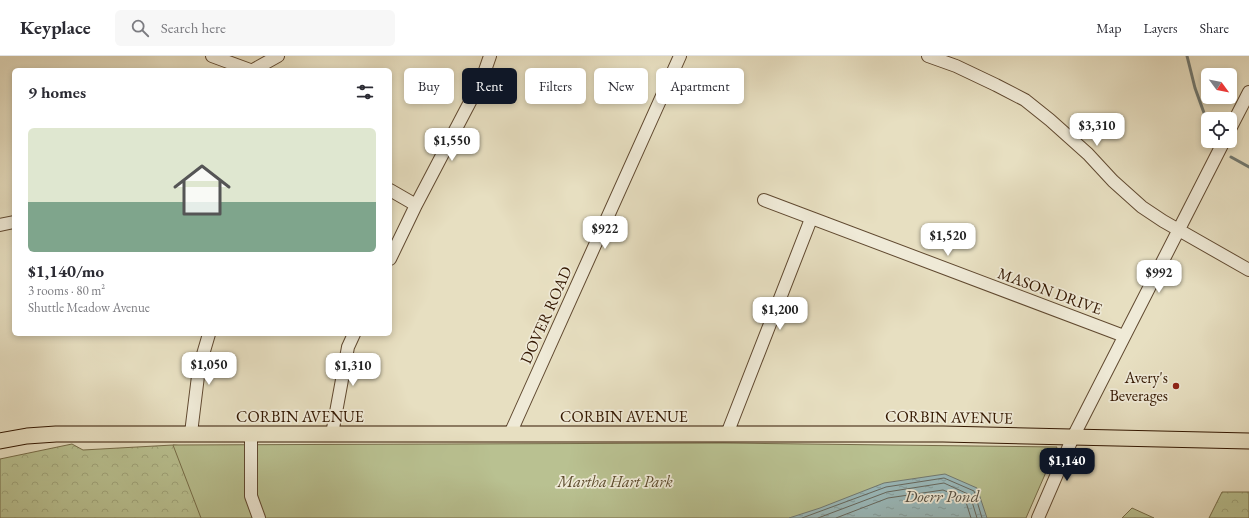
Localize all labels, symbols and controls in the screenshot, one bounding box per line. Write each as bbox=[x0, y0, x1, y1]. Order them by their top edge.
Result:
search box bbox=[115, 10, 395, 46]
text: Keyplace bbox=[20, 15, 91, 40]
icon: search bbox=[129, 17, 151, 39]
text: Search here bbox=[161, 18, 226, 37]
text: Map bbox=[1096, 19, 1121, 37]
text: Layers bbox=[1143, 19, 1178, 37]
text: Share bbox=[1200, 19, 1229, 37]
chip: Buy bbox=[404, 68, 454, 104]
chip: Rent bbox=[462, 68, 517, 104]
chip: Filters bbox=[525, 68, 586, 104]
chip: New bbox=[594, 68, 648, 104]
chip: Apartment bbox=[656, 68, 744, 104]
north arrow bbox=[1201, 68, 1237, 104]
map controls bbox=[1201, 68, 1237, 148]
text: 9 homes bbox=[28, 81, 86, 103]
icon: filters bbox=[354, 81, 376, 103]
button: locate bbox=[1201, 112, 1237, 148]
pin: $3,310 bbox=[1064, 113, 1130, 147]
text: $3,310 bbox=[1079, 117, 1115, 134]
pin: $1,550 bbox=[419, 128, 485, 162]
text: $1,550 bbox=[434, 132, 470, 149]
icon: home bbox=[166, 154, 238, 226]
pin: $922 bbox=[581, 216, 629, 250]
text: $922 bbox=[592, 220, 618, 237]
pin: $1,520 bbox=[915, 223, 981, 257]
text: $1,520 bbox=[930, 227, 966, 244]
text: $1,140/mo bbox=[28, 260, 104, 282]
pin: $992 bbox=[1135, 260, 1183, 294]
street label: MASON DRIVE bbox=[995, 262, 1105, 320]
street label: DOVER ROAD bbox=[515, 263, 577, 367]
text: $992 bbox=[1146, 264, 1172, 281]
text: 3 rooms · 80 m² bbox=[28, 282, 105, 299]
pin: $1,200 bbox=[747, 297, 813, 331]
text: Shuttle Meadow Avenue bbox=[28, 299, 150, 316]
text: $1,200 bbox=[762, 301, 798, 318]
pin: $1,050 bbox=[176, 352, 242, 386]
pin: $1,310 bbox=[320, 353, 386, 387]
text: $1,050 bbox=[191, 356, 227, 373]
text: $1,310 bbox=[335, 357, 371, 374]
place label: Avery's Beverages bbox=[1109, 367, 1168, 406]
marker: Avery's Beverages bbox=[1171, 381, 1181, 391]
street label: CORBIN AVENUE bbox=[885, 405, 1013, 429]
street label: CORBIN AVENUE bbox=[236, 406, 364, 427]
street label: CORBIN AVENUE bbox=[560, 406, 688, 427]
pin: $1,140 bbox=[1034, 448, 1100, 482]
text: $1,140 bbox=[1049, 452, 1085, 469]
park label: Martha Hart Park bbox=[556, 471, 673, 492]
water label: Doerr Pond bbox=[903, 485, 980, 507]

